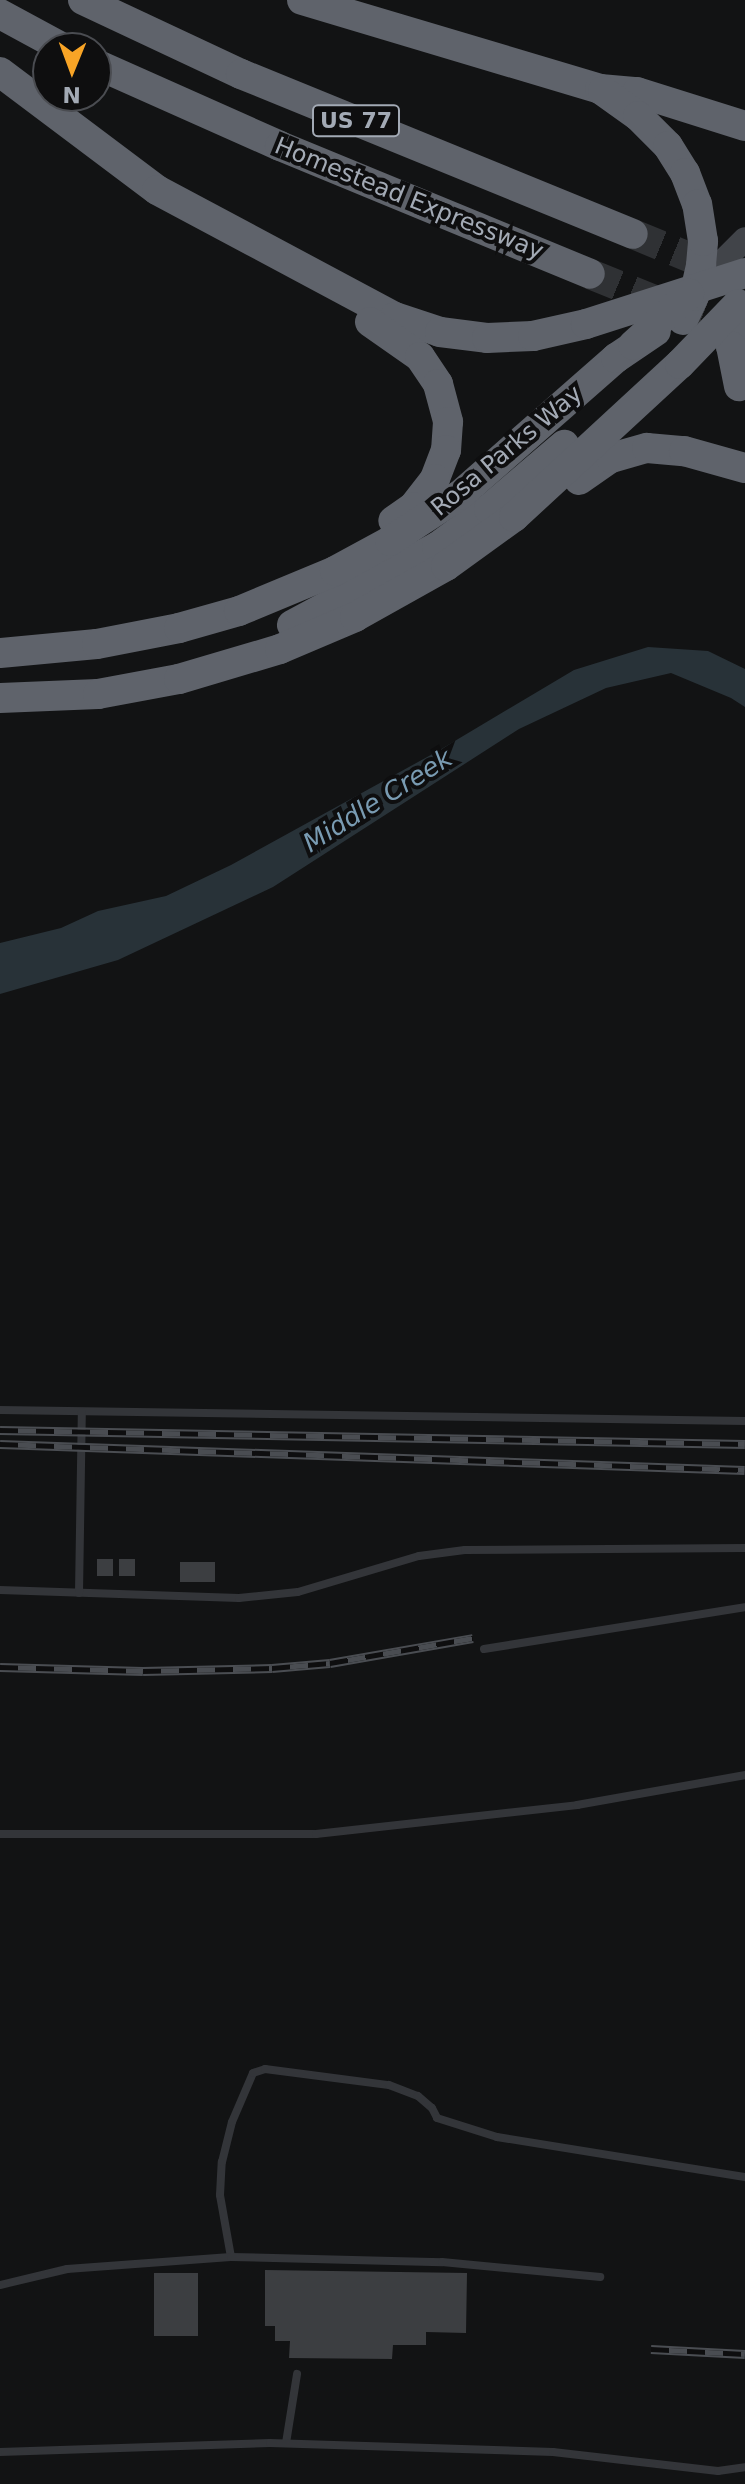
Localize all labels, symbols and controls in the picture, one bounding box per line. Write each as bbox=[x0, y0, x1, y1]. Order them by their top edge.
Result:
north arrow bbox=[32, 32, 112, 112]
text: N bbox=[62, 82, 81, 107]
road number: US 77 bbox=[312, 103, 400, 139]
street label: Homestead Expressway bbox=[270, 132, 548, 266]
street label: Rosa Parks Way bbox=[426, 379, 588, 523]
water label: Middle Creek bbox=[298, 743, 458, 859]

